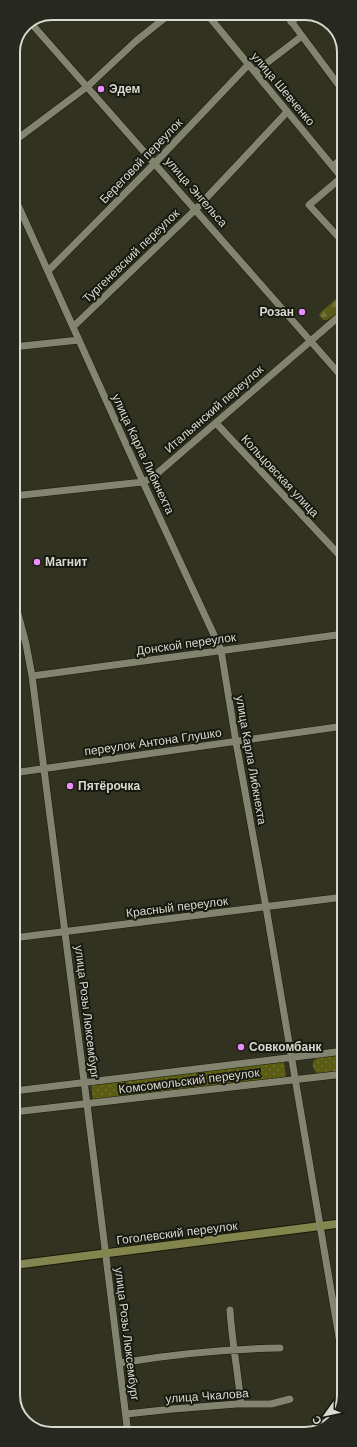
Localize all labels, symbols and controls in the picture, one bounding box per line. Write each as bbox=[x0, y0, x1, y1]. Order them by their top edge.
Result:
street label: улица Шевченко bbox=[248, 49, 318, 129]
place label: Эдем bbox=[109, 82, 141, 96]
marker: Эдем bbox=[96, 84, 106, 94]
street label: Береговой переулок bbox=[97, 115, 186, 206]
street label: улица Энгельса bbox=[162, 154, 230, 230]
street label: Тургеневский переулок bbox=[80, 206, 183, 306]
place label: Розан bbox=[259, 305, 294, 319]
marker: Розан bbox=[297, 307, 307, 317]
street label: Итальянский переулок bbox=[162, 362, 267, 456]
street label: улица Карла Либкнехта bbox=[109, 392, 177, 517]
street label: Кольцовская улица bbox=[238, 432, 322, 520]
place label: Магнит bbox=[45, 555, 87, 569]
marker: Магнит bbox=[32, 557, 42, 567]
street label: Донской переулок bbox=[135, 630, 238, 658]
street label: улица Карла Либкнехта bbox=[233, 694, 269, 826]
street label: переулок Антона Глушко bbox=[84, 725, 223, 759]
place label: Пятёрочка bbox=[78, 779, 141, 793]
marker: Пятёрочка bbox=[65, 781, 75, 791]
street label: Красный переулок bbox=[125, 894, 230, 920]
street label: улица Розы Люксембург bbox=[72, 944, 102, 1080]
place label: Совкомбанк bbox=[249, 1040, 322, 1054]
marker: Совкомбанк bbox=[236, 1042, 246, 1052]
street label: Комсомольский переулок bbox=[118, 1065, 261, 1097]
street label: Гоголевский переулок bbox=[116, 1219, 239, 1247]
street label: улица Розы Люксембург bbox=[112, 1266, 142, 1402]
street label: улица Чкалова bbox=[165, 1386, 249, 1406]
north arrow bbox=[305, 1395, 345, 1435]
text: С bbox=[309, 1414, 324, 1427]

